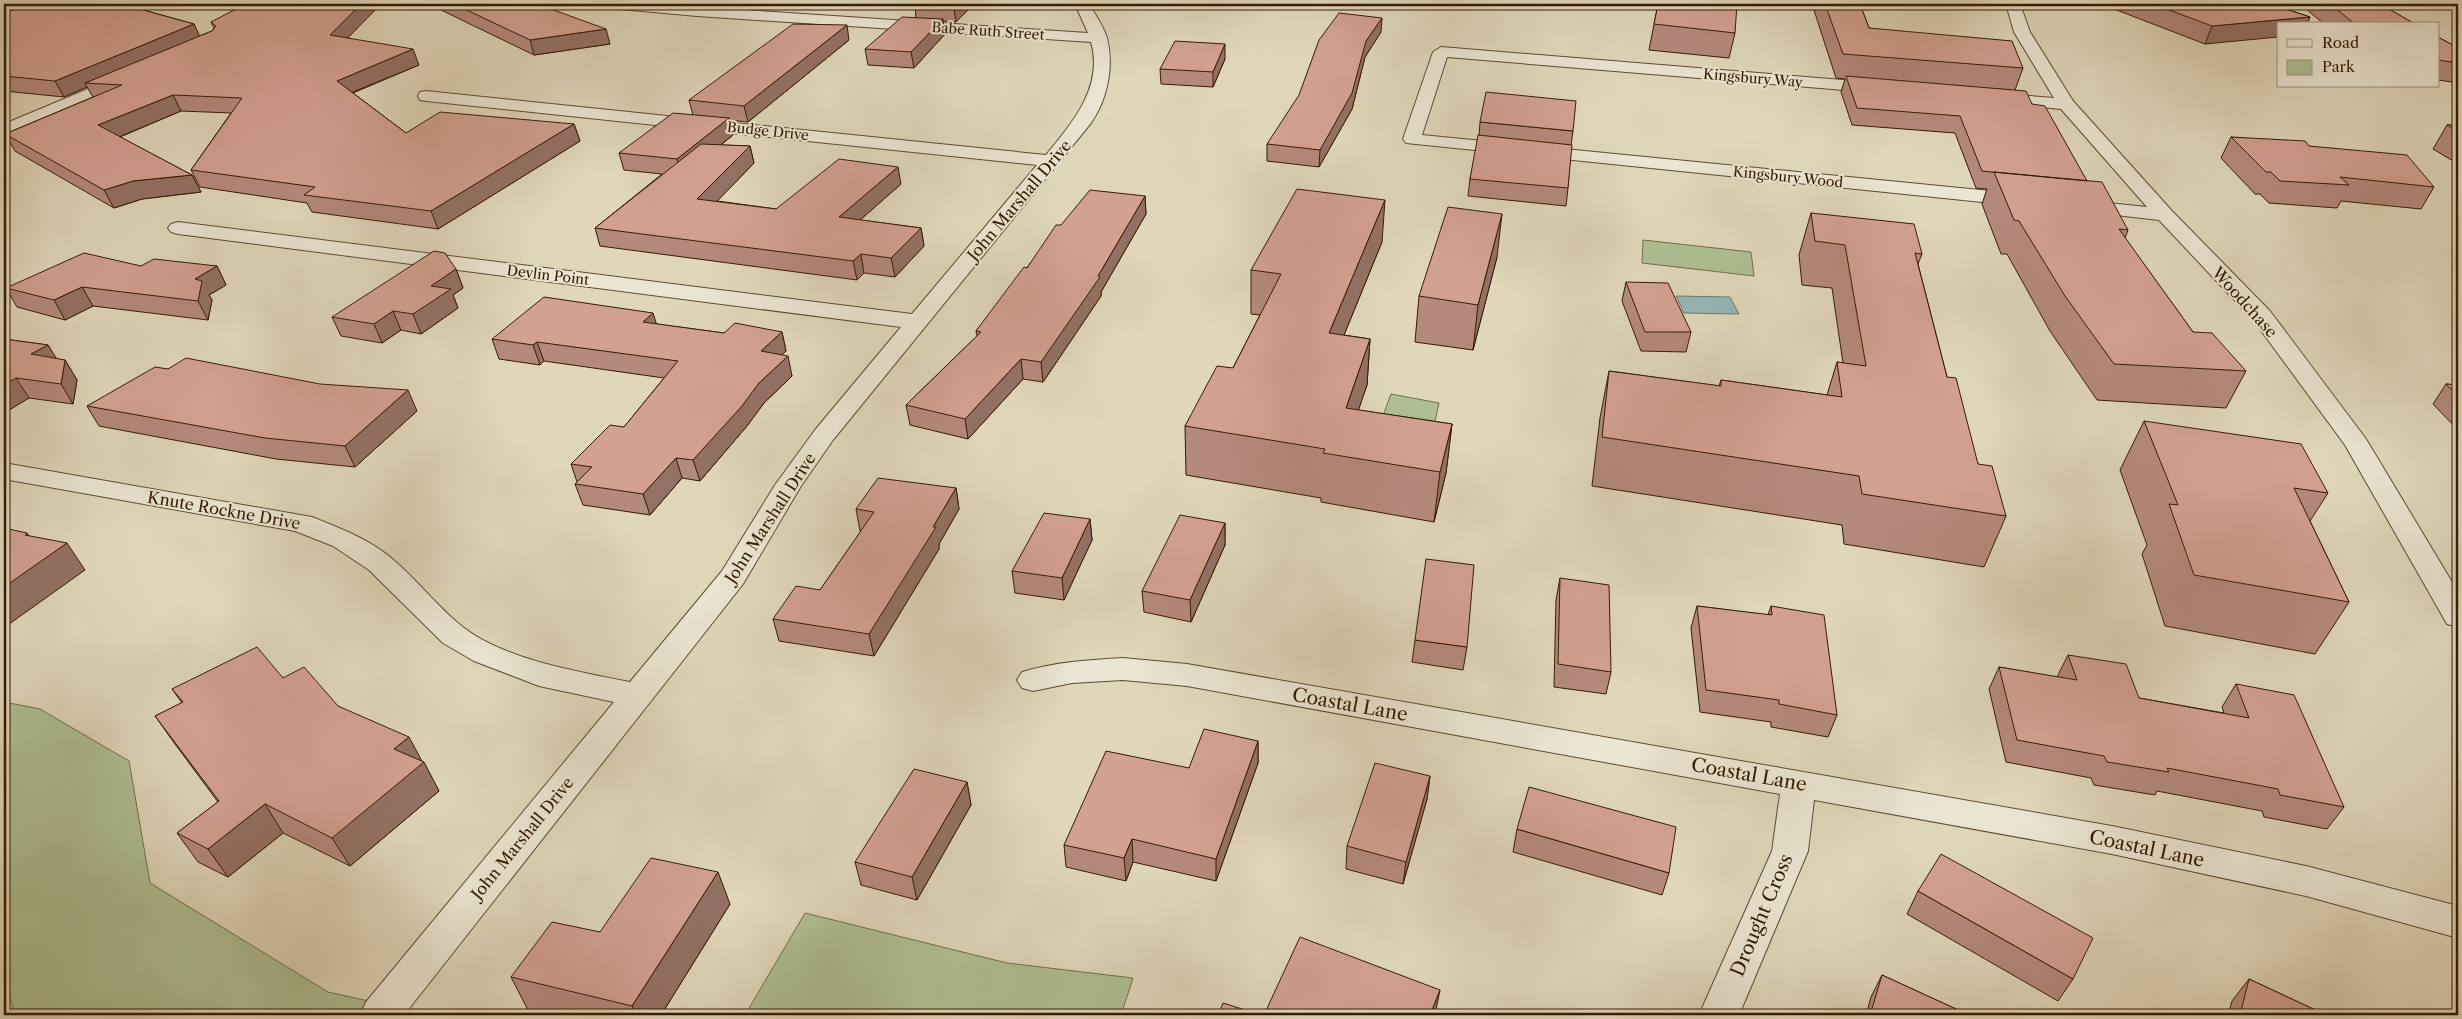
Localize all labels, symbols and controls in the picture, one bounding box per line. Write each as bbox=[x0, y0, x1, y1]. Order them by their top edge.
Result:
street label: Babe Ruth Street bbox=[931, 18, 1045, 44]
legend bbox=[2277, 22, 2440, 88]
text: Road bbox=[2322, 33, 2359, 52]
text: Park bbox=[2322, 57, 2356, 76]
street label: Kingsbury Way bbox=[1702, 65, 1804, 91]
street label: Budge Drive bbox=[726, 118, 810, 144]
street label: John Marshall Drive bbox=[961, 136, 1075, 267]
street label: Kingsbury Wood bbox=[1732, 162, 1844, 192]
street label: Devlin Point bbox=[506, 261, 590, 289]
street label: Woodchase bbox=[2207, 262, 2282, 342]
street label: John Marshall Drive bbox=[719, 449, 820, 590]
street label: Knute Rockne Drive bbox=[146, 487, 302, 533]
street label: Coastal Lane bbox=[1290, 683, 1409, 726]
street label: Coastal Lane bbox=[1689, 753, 1808, 796]
street label: John Marshall Drive bbox=[465, 773, 577, 906]
street label: Coastal Lane bbox=[2087, 825, 2206, 872]
street label: Drought Cross bbox=[1725, 850, 1798, 980]

